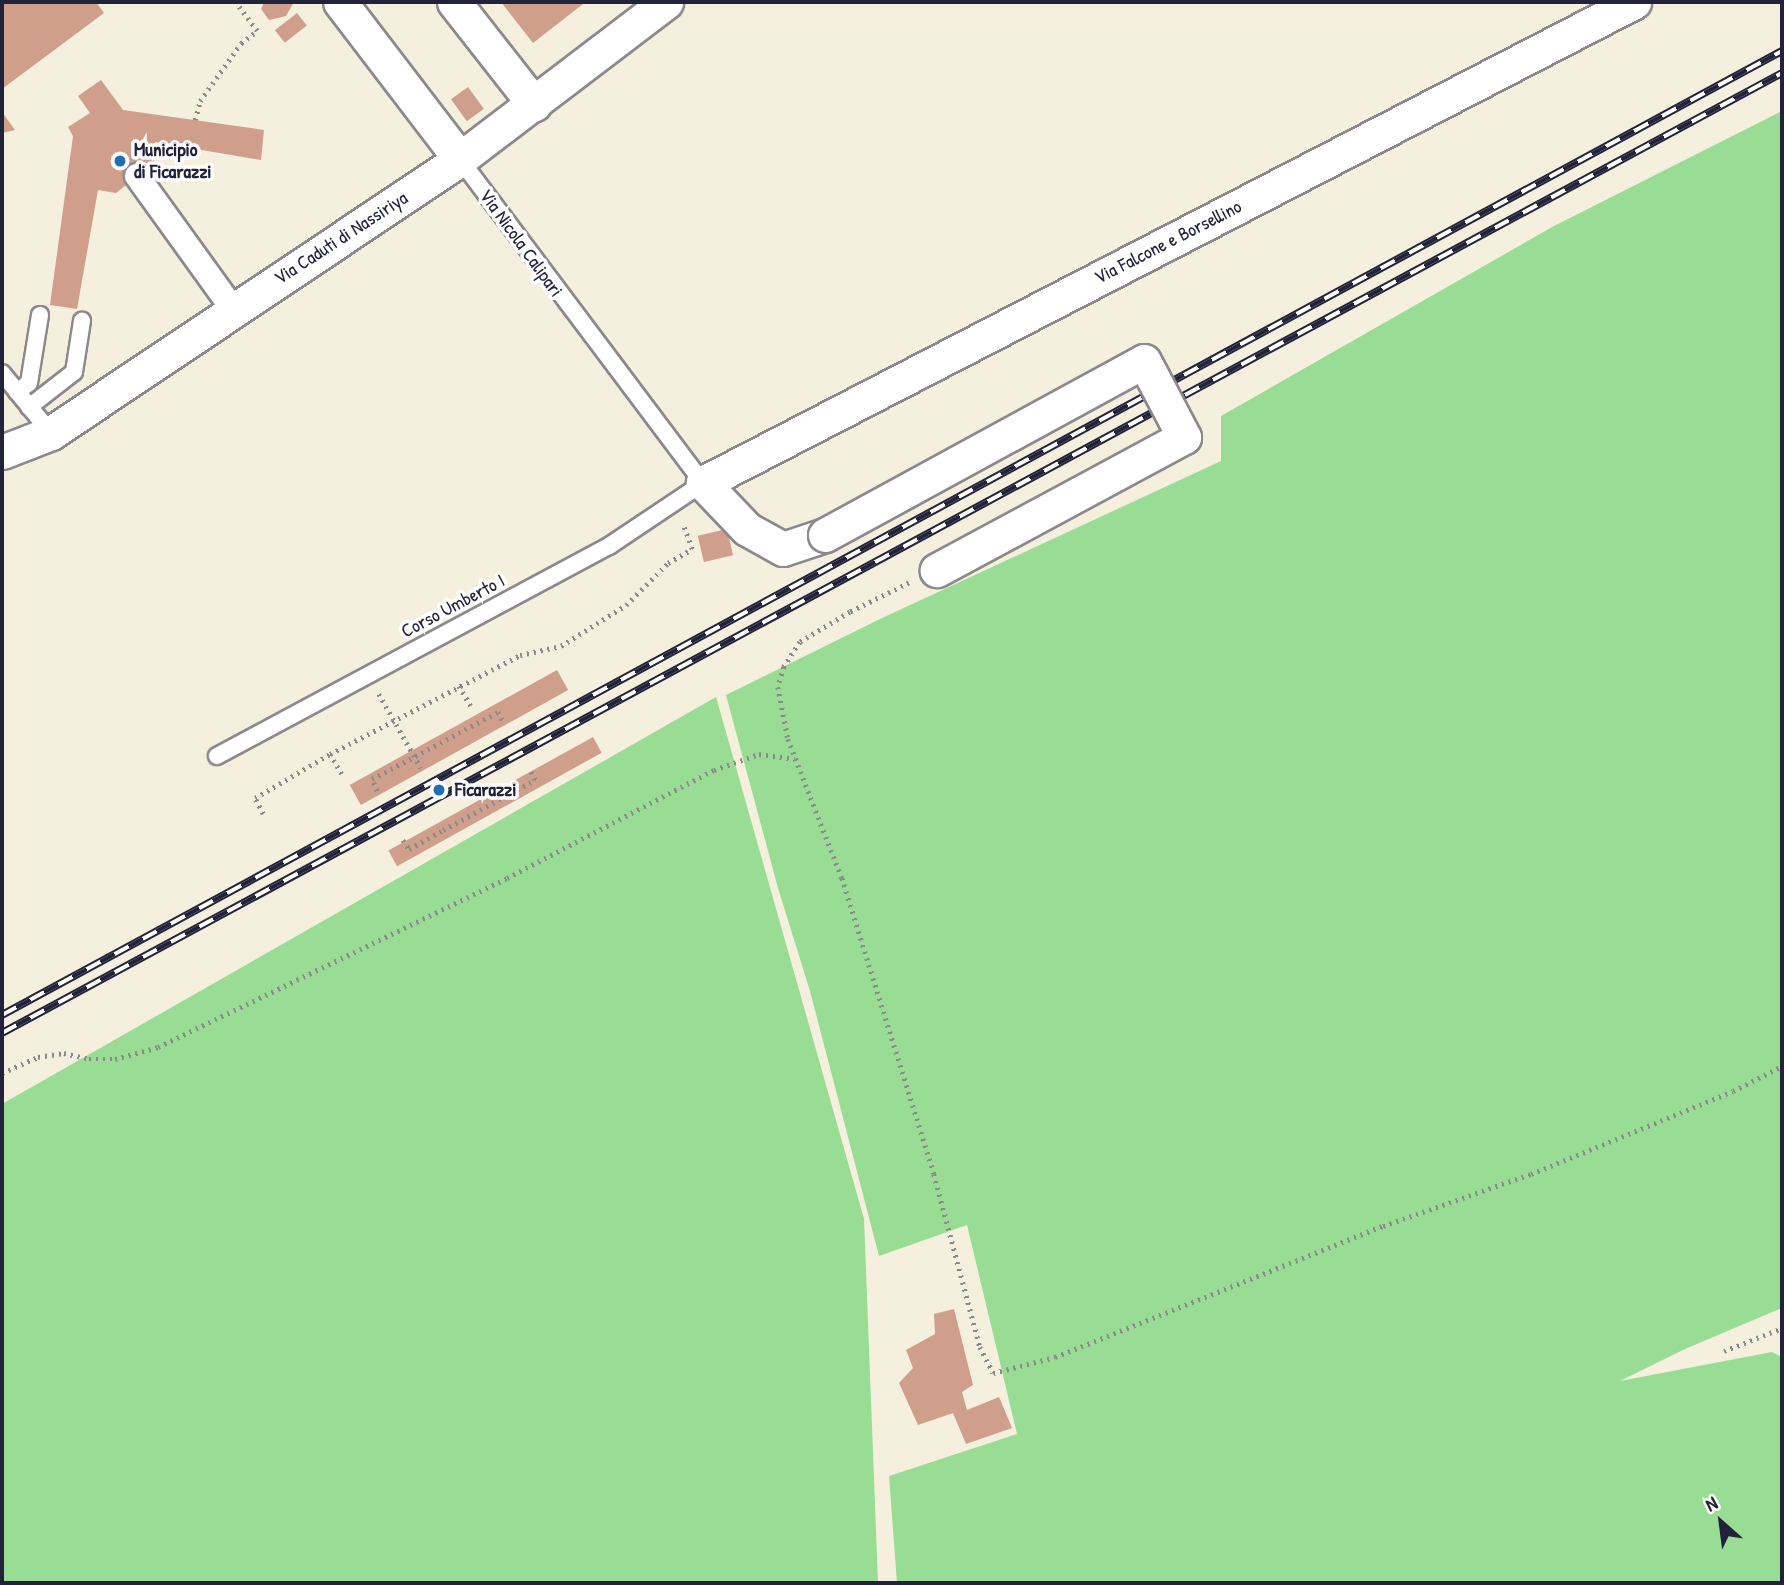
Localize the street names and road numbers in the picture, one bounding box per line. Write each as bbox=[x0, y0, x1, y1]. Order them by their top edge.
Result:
street label: Via Nicola Calipari bbox=[474, 185, 568, 301]
street label: Via Caduti di Nassiriya bbox=[270, 186, 412, 290]
street label: Via Falcone e Borsellino bbox=[1091, 195, 1245, 289]
street label: Corso Umberto I bbox=[397, 569, 509, 643]

